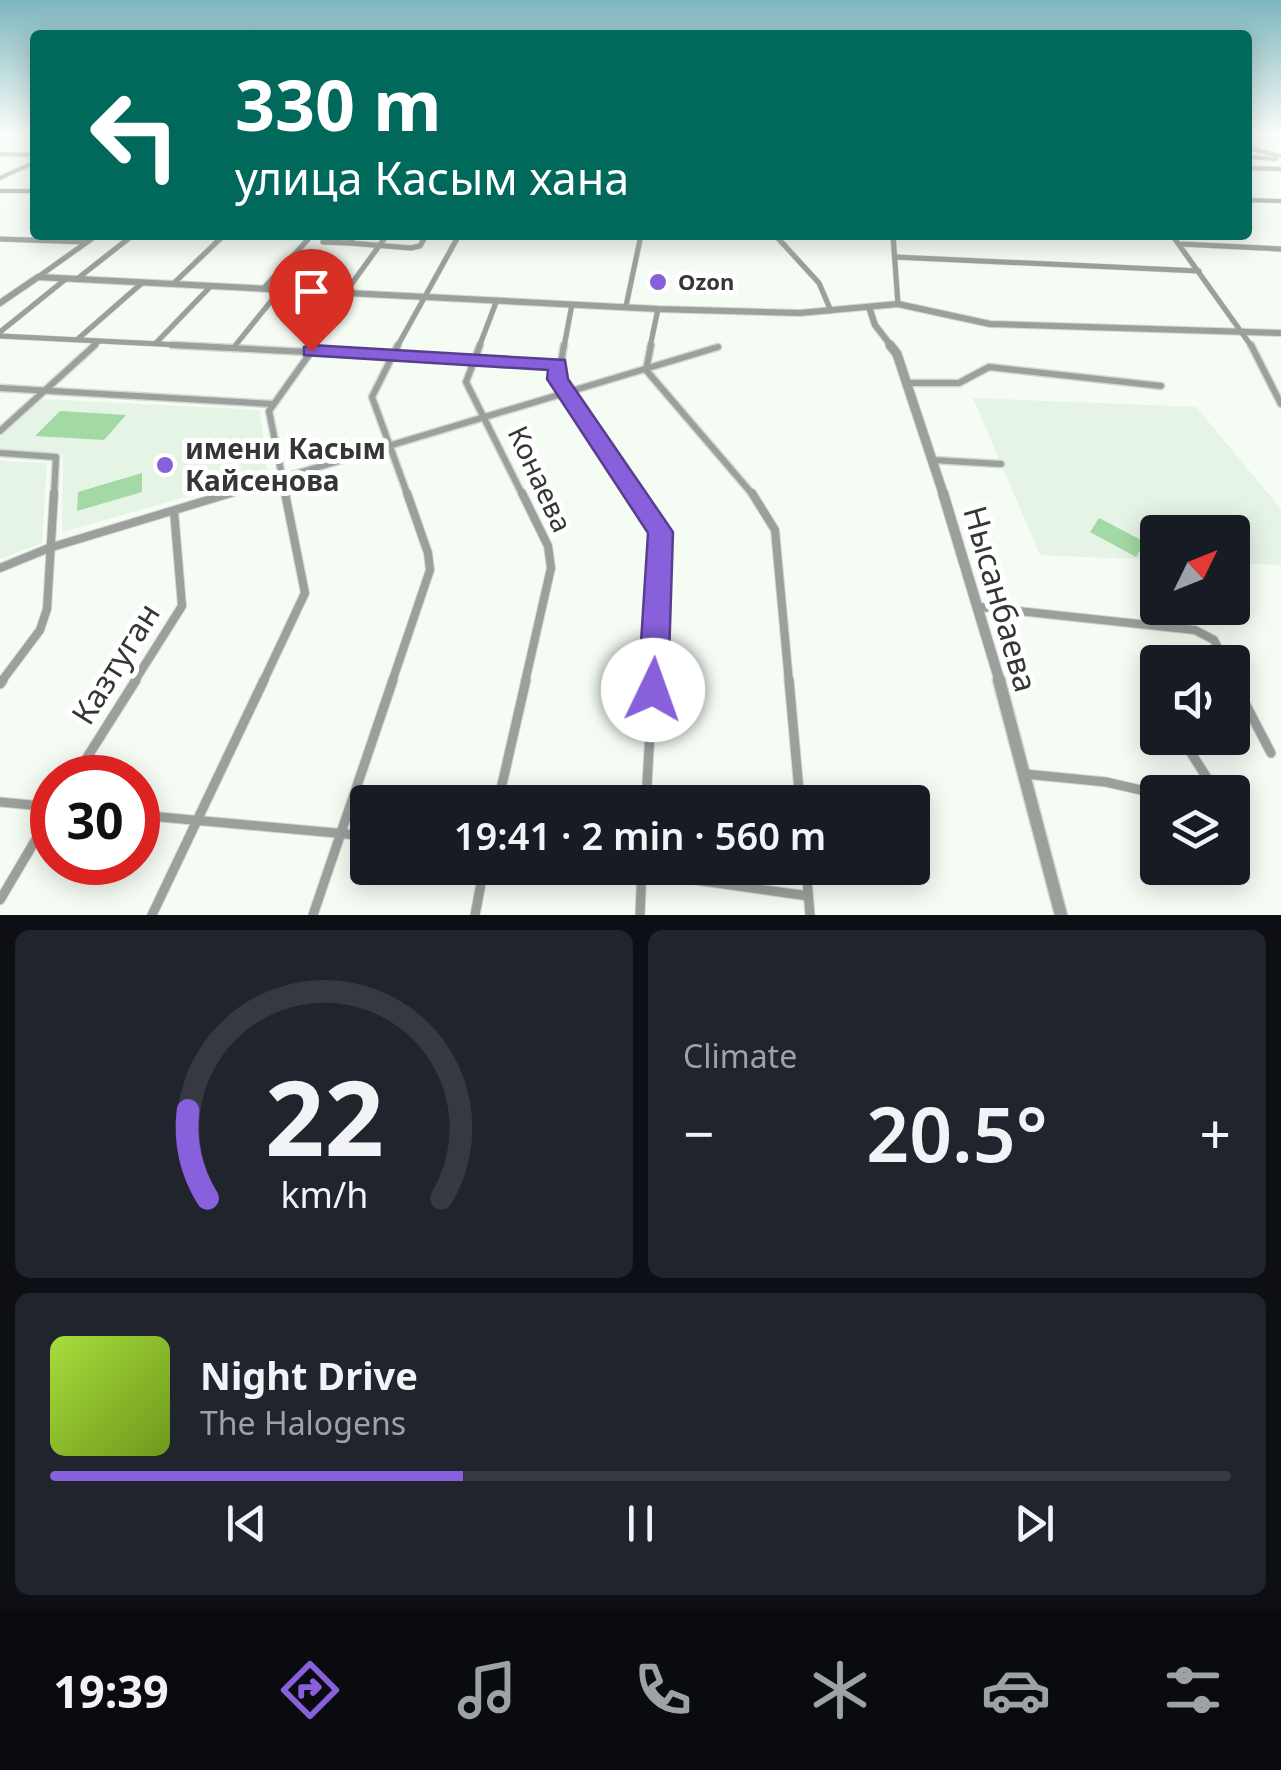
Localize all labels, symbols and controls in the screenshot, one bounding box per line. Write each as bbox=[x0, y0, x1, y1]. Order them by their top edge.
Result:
text: 330 m bbox=[235, 56, 442, 152]
icon: left bbox=[70, 70, 200, 200]
text: улица Касым хана bbox=[235, 147, 629, 208]
pin bbox=[269, 249, 354, 352]
icon: arrive bbox=[284, 264, 339, 319]
place label: Ozon bbox=[678, 266, 734, 296]
marker: Ozon bbox=[647, 271, 669, 293]
street label: Конаева bbox=[500, 419, 582, 538]
place label: имени Касым Кайсенова bbox=[185, 429, 386, 499]
marker: имени Касым Кайсенова bbox=[154, 454, 176, 476]
street label: Нысанбаева bbox=[954, 501, 1049, 697]
north arrow bbox=[1140, 515, 1250, 625]
map controls bbox=[1140, 515, 1250, 885]
street label: Казтуган bbox=[61, 594, 169, 732]
position arrow bbox=[601, 638, 705, 742]
button: sound bbox=[1140, 645, 1250, 755]
speed limit sign: 30 bbox=[30, 755, 160, 885]
button: layers bbox=[1140, 775, 1250, 885]
text: 19:41 · 2 min · 560 m bbox=[454, 809, 826, 861]
text: Climate bbox=[683, 1034, 797, 1077]
text: 22 bbox=[265, 1045, 383, 1186]
text: 20.5° bbox=[866, 1082, 1048, 1184]
text: − bbox=[683, 1095, 714, 1170]
text: + bbox=[1200, 1095, 1231, 1170]
text: km/h bbox=[280, 1170, 368, 1218]
text: Night Drive bbox=[200, 1349, 418, 1401]
text: The Halogens bbox=[200, 1401, 406, 1444]
icon: previous bbox=[219, 1496, 274, 1551]
icon: pause bbox=[613, 1496, 668, 1551]
icon: next bbox=[1007, 1496, 1062, 1551]
icon: directions bbox=[275, 1655, 345, 1725]
icon: music bbox=[452, 1655, 522, 1725]
icon: phone bbox=[628, 1655, 698, 1725]
icon: climate bbox=[805, 1655, 875, 1725]
icon: car bbox=[981, 1655, 1051, 1725]
icon: filters bbox=[1158, 1655, 1228, 1725]
text: 19:39 bbox=[53, 1660, 169, 1721]

